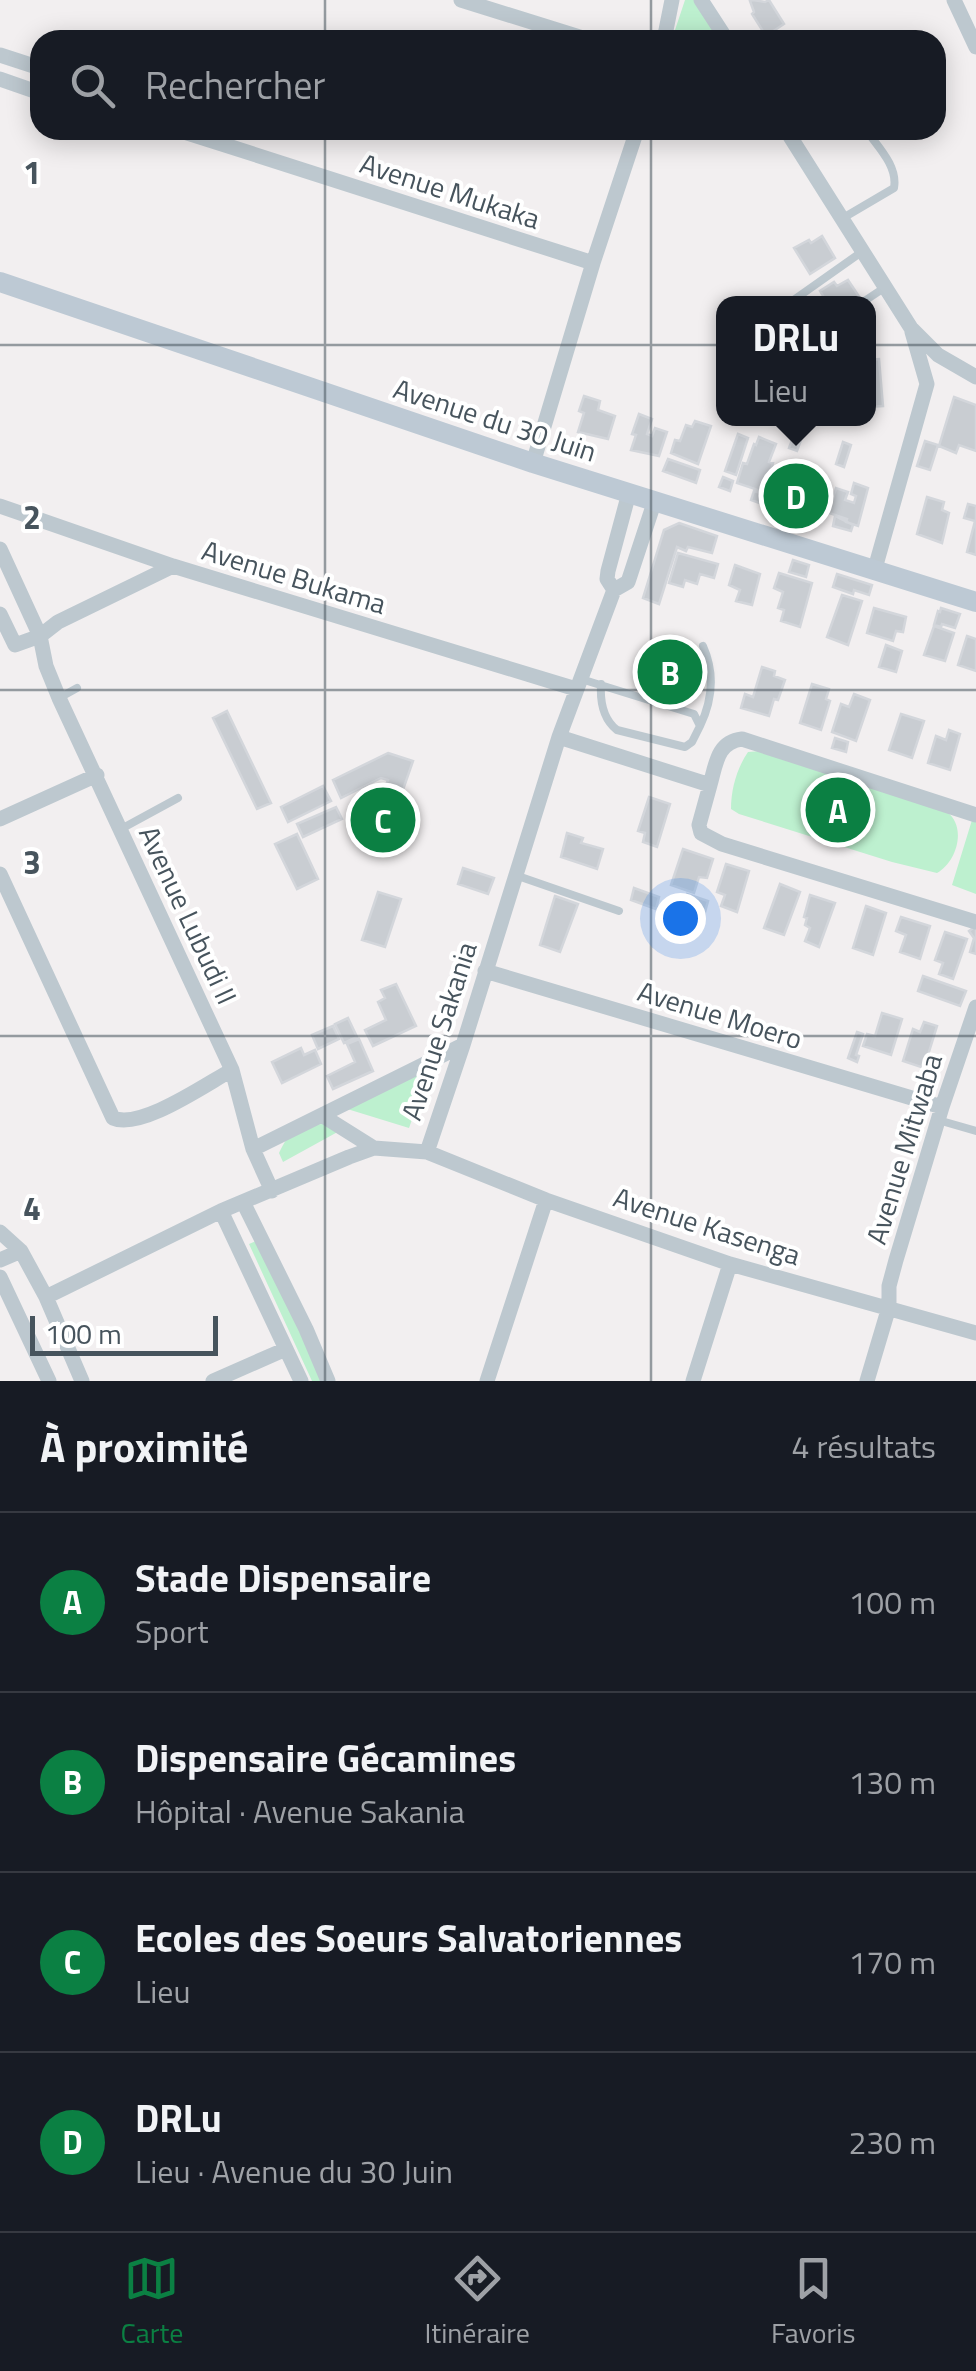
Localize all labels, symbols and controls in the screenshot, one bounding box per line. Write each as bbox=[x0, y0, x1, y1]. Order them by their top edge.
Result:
search box bbox=[30, 30, 946, 140]
text: Rechercher bbox=[145, 56, 326, 114]
icon: search bbox=[65, 58, 120, 113]
street label: Avenue Mukaka bbox=[355, 141, 546, 240]
text: 1 bbox=[23, 148, 41, 196]
popup bbox=[716, 296, 876, 426]
text: DRLu bbox=[753, 308, 839, 366]
street label: Avenue du 30 Juin bbox=[388, 366, 602, 473]
text: Lieu bbox=[753, 366, 808, 414]
pin: D bbox=[764, 458, 828, 534]
text: 2 bbox=[23, 493, 41, 541]
street label: Avenue Bukama bbox=[197, 528, 392, 625]
pin: B bbox=[638, 634, 702, 710]
pin: A bbox=[806, 772, 870, 848]
pin: C bbox=[350, 782, 416, 858]
street label: Avenue Lubudi II bbox=[128, 819, 249, 1011]
text: 3 bbox=[23, 838, 41, 886]
your location bbox=[655, 893, 706, 944]
street label: Avenue Sakania bbox=[389, 936, 488, 1126]
street label: Avenue Moero bbox=[632, 969, 808, 1060]
street label: Avenue Mitwaba bbox=[854, 1048, 953, 1249]
street label: Avenue Kasenga bbox=[608, 1175, 806, 1276]
text: 4 bbox=[23, 1184, 41, 1232]
scale bar bbox=[30, 1311, 218, 1356]
text: 100 m bbox=[45, 1312, 122, 1355]
text: À proximité bbox=[40, 1414, 248, 1478]
text: 4 résultats bbox=[791, 1422, 936, 1470]
text: Stade Dispensaire bbox=[135, 1549, 431, 1607]
text: A bbox=[63, 1578, 82, 1626]
text: 100 m bbox=[848, 1578, 936, 1626]
text: Sport bbox=[135, 1607, 208, 1655]
text: Dispensaire Gécamines bbox=[135, 1729, 516, 1787]
text: B bbox=[63, 1758, 82, 1806]
text: 130 m bbox=[848, 1758, 936, 1806]
text: Hôpital · Avenue Sakania bbox=[135, 1787, 465, 1835]
text: Ecoles des Soeurs Salvatoriennes bbox=[135, 1909, 682, 1967]
text: C bbox=[64, 1938, 81, 1986]
text: 170 m bbox=[848, 1938, 936, 1986]
text: Lieu bbox=[135, 1967, 191, 2015]
text: DRLu bbox=[135, 2089, 222, 2147]
text: D bbox=[62, 2118, 83, 2166]
text: 230 m bbox=[848, 2118, 936, 2166]
text: Lieu · Avenue du 30 Juin bbox=[135, 2147, 453, 2195]
tab: Carte bbox=[121, 2251, 183, 2354]
tab: Itinéraire bbox=[424, 2251, 530, 2354]
tab: Favoris bbox=[771, 2251, 855, 2354]

